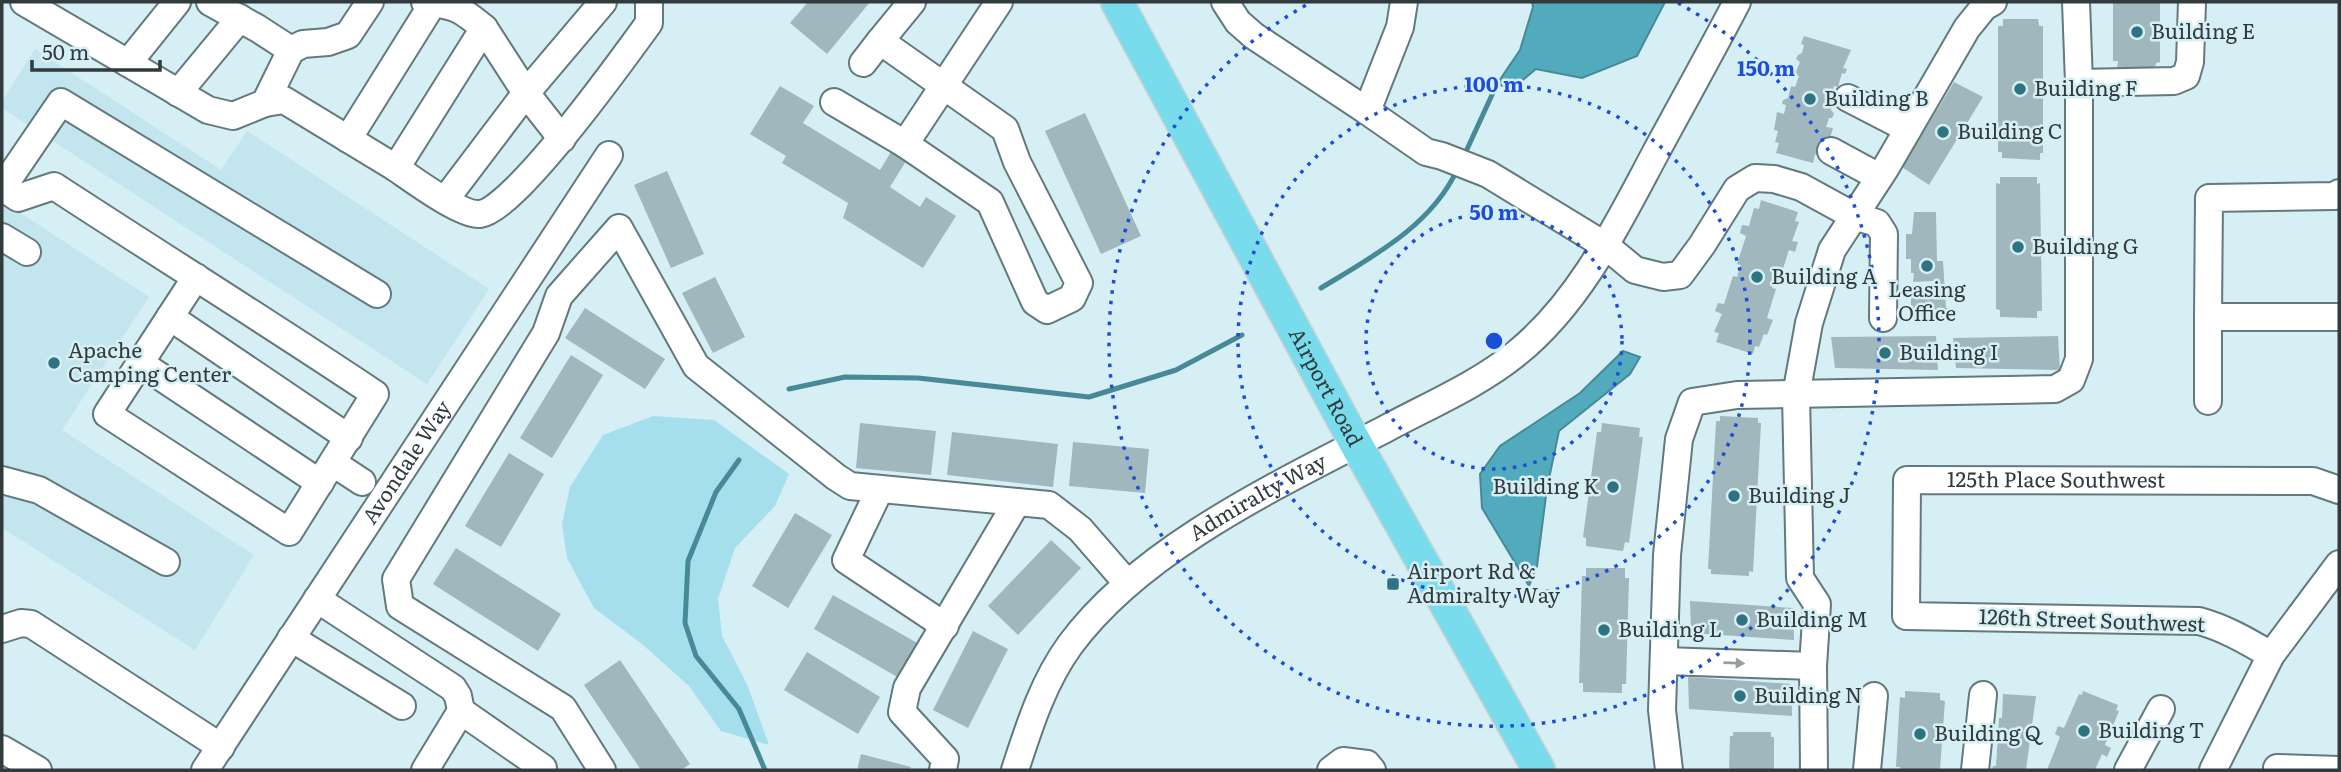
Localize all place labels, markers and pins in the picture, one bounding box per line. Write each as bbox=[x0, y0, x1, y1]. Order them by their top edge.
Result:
place label: Building E bbox=[2151, 14, 2255, 45]
marker: Building E bbox=[2129, 24, 2145, 40]
place label: Building F bbox=[2034, 71, 2138, 102]
place label: Building B bbox=[1824, 81, 1929, 112]
marker: Building F bbox=[2012, 81, 2028, 97]
marker: Building B bbox=[1802, 91, 1818, 107]
place label: Building C bbox=[1957, 114, 2062, 145]
marker: Building C bbox=[1935, 124, 1951, 140]
place label: Building G bbox=[2032, 229, 2139, 260]
marker: Building G bbox=[2010, 239, 2026, 255]
marker: Leasing Office bbox=[1919, 258, 1935, 274]
place label: Building A bbox=[1771, 259, 1878, 290]
marker: Building A bbox=[1749, 269, 1765, 285]
place label: Leasing Office bbox=[1888, 272, 1966, 327]
centre of rings bbox=[1482, 329, 1506, 353]
place label: Apache Camping Center bbox=[68, 333, 231, 388]
place label: Building I bbox=[1899, 335, 1998, 366]
marker: Building I bbox=[1877, 345, 1893, 361]
marker: Apache Camping Center bbox=[46, 355, 62, 371]
place label: Building K bbox=[1493, 469, 1599, 500]
place label: Building J bbox=[1748, 478, 1850, 509]
marker: Building K bbox=[1605, 479, 1621, 495]
marker: Building J bbox=[1726, 488, 1742, 504]
place label: Airport Rd & Admiralty Way bbox=[1407, 554, 1561, 609]
marker: Airport Rd & Admiralty Way bbox=[1385, 576, 1401, 592]
place label: Building M bbox=[1756, 602, 1868, 633]
place label: Building L bbox=[1618, 612, 1722, 643]
marker: Building M bbox=[1734, 612, 1750, 628]
marker: Building L bbox=[1596, 622, 1612, 638]
place label: Building N bbox=[1754, 678, 1862, 709]
marker: Building N bbox=[1732, 688, 1748, 704]
place label: Building T bbox=[2098, 713, 2204, 744]
place label: Building Q bbox=[1934, 716, 2044, 747]
marker: Building T bbox=[2076, 723, 2092, 739]
marker: Building Q bbox=[1912, 726, 1928, 742]

